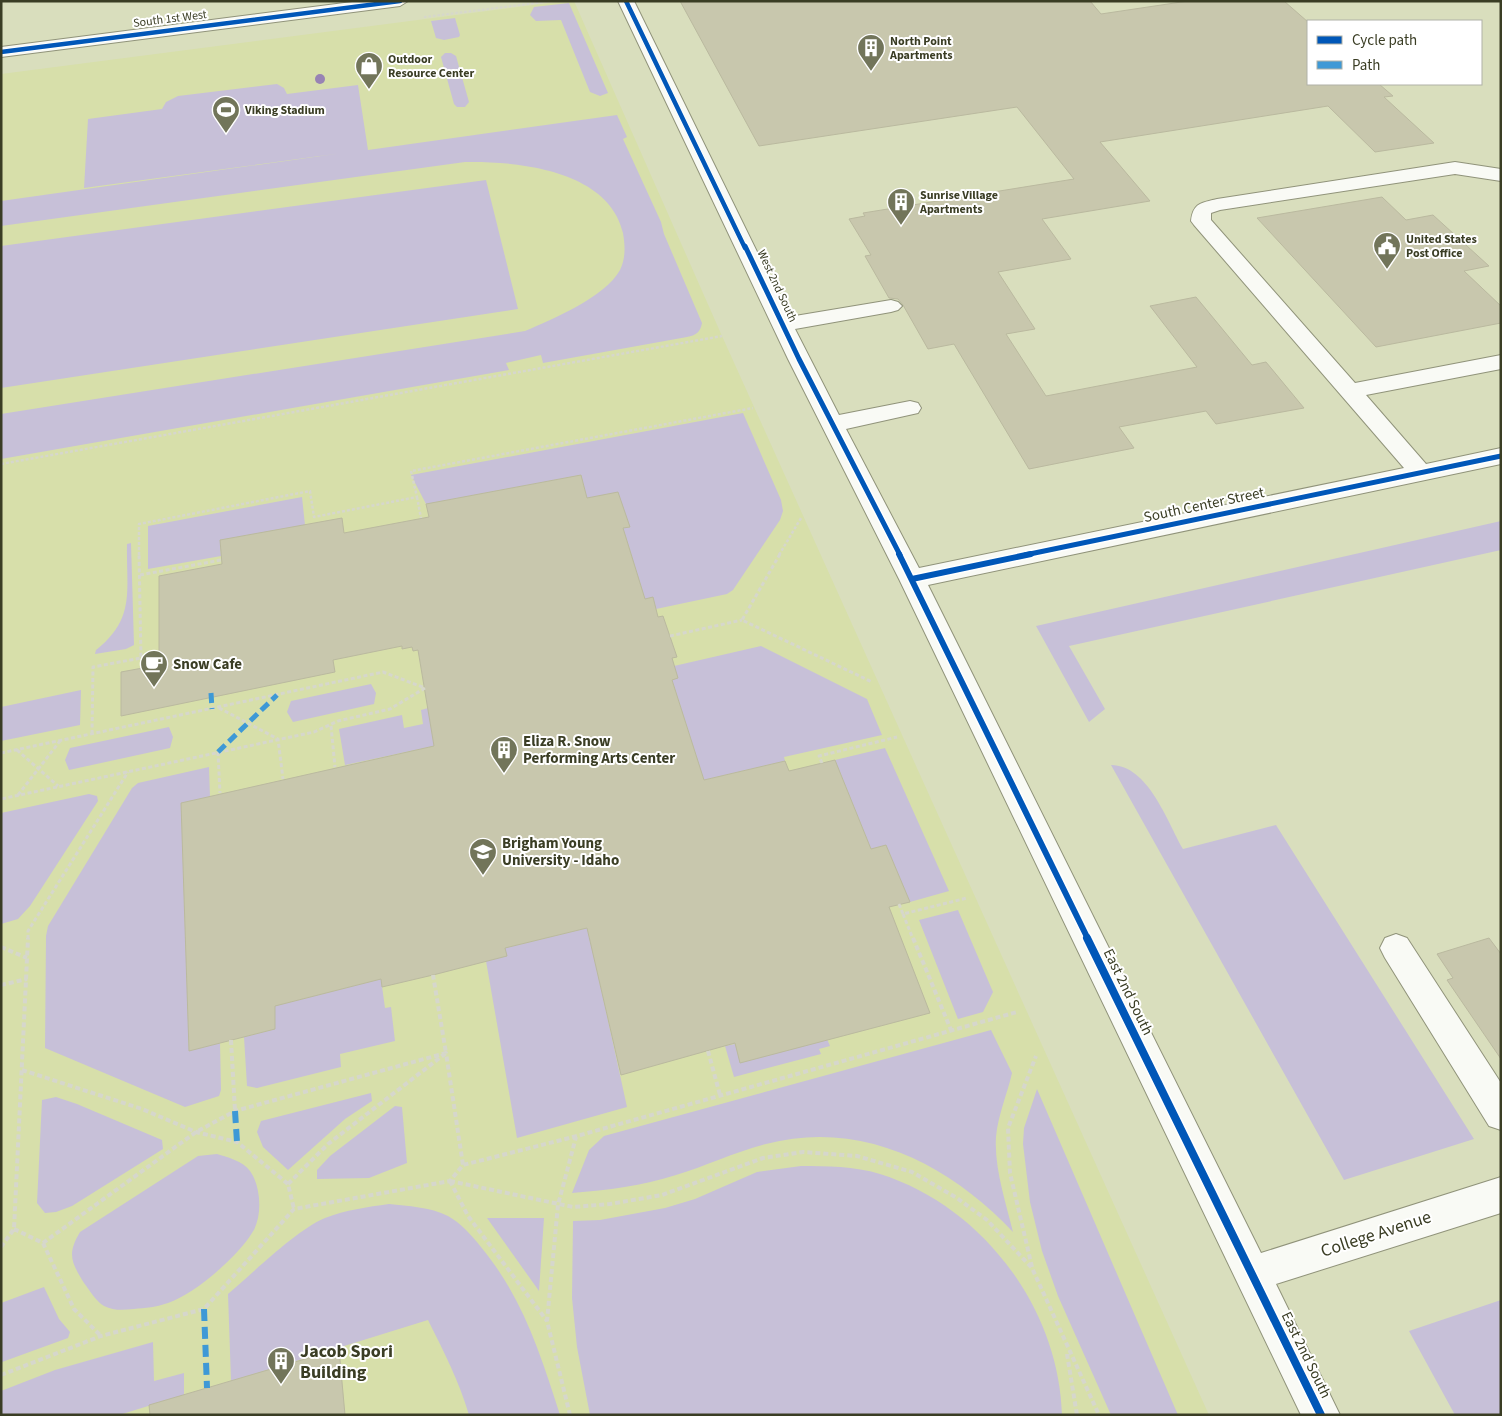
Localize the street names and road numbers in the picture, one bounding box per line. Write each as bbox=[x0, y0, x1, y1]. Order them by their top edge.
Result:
street label: South 1st West bbox=[132, 6, 208, 32]
street label: West 2nd South bbox=[753, 247, 801, 325]
street label: South Center Street bbox=[1142, 482, 1266, 528]
street label: East 2nd South bbox=[1098, 945, 1158, 1039]
street label: College Avenue bbox=[1318, 1204, 1435, 1264]
street label: East 2nd South bbox=[1276, 1308, 1336, 1402]

